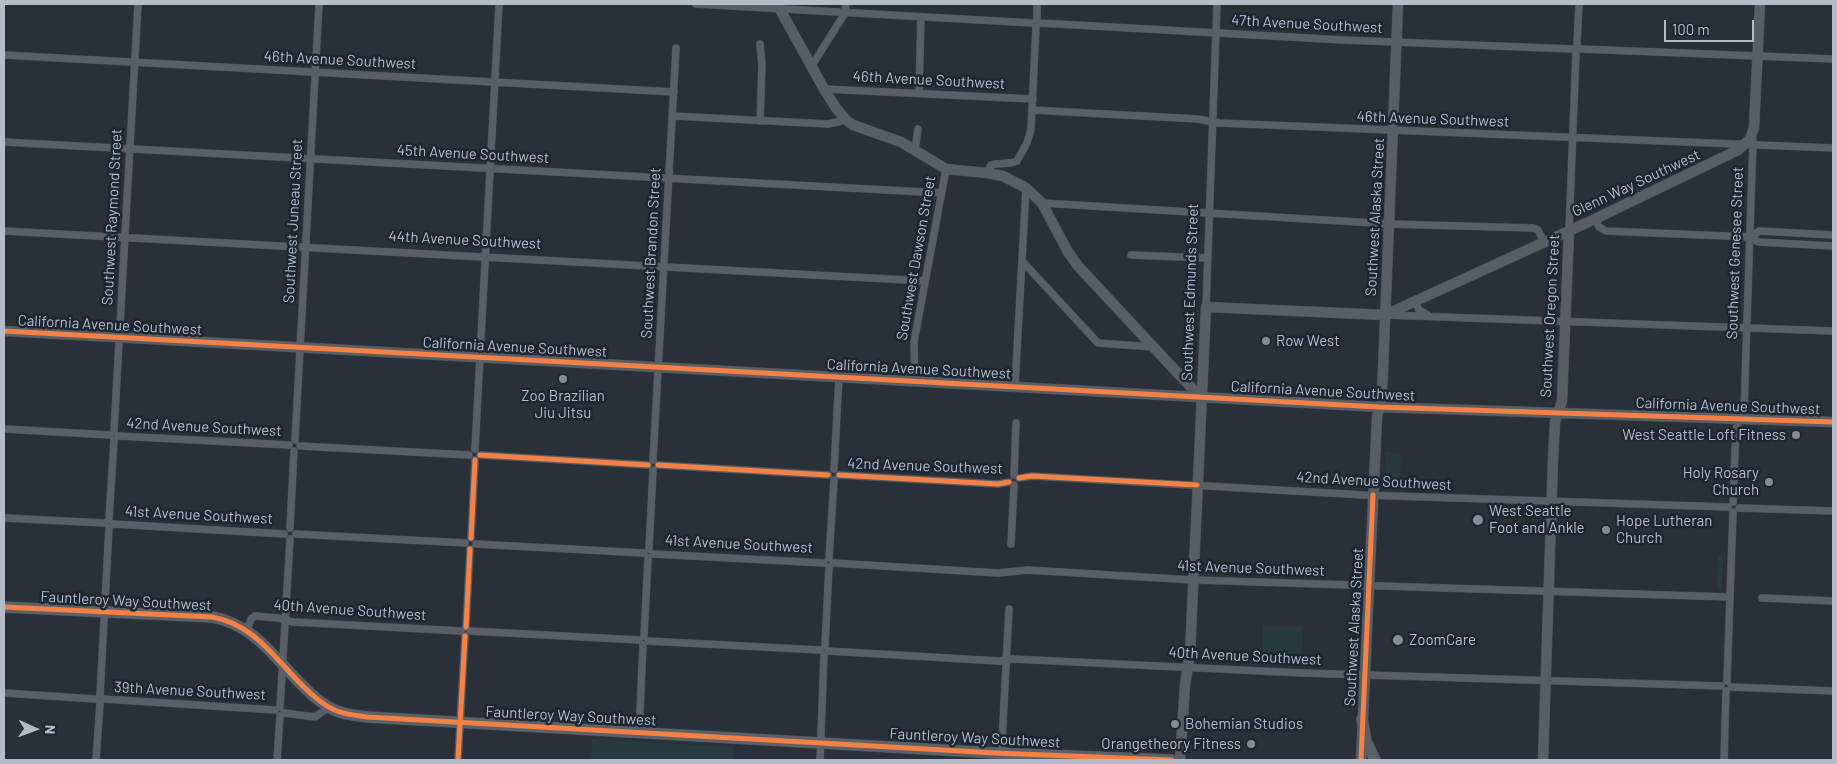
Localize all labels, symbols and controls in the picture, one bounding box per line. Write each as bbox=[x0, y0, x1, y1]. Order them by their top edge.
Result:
scale bar bbox=[1667, 10, 1757, 42]
street label: 47th Avenue Southwest bbox=[1231, 11, 1383, 37]
text: 100 m bbox=[1672, 20, 1710, 38]
street label: 46th Avenue Southwest bbox=[263, 47, 417, 73]
street label: 46th Avenue Southwest bbox=[852, 67, 1006, 93]
street label: 46th Avenue Southwest bbox=[1356, 107, 1510, 131]
street label: Southwest Raymond Street bbox=[98, 128, 126, 306]
street label: Southwest Alaska Street bbox=[1362, 137, 1388, 297]
street label: Southwest Juneau Street bbox=[280, 138, 306, 304]
street label: 45th Avenue Southwest bbox=[396, 141, 550, 167]
street label: Glenn Way Southwest bbox=[1569, 145, 1703, 221]
street label: Southwest Genesee Street bbox=[1723, 166, 1747, 340]
street label: Southwest Brandon Street bbox=[638, 167, 664, 339]
street label: Southwest Dawson Street bbox=[893, 174, 939, 342]
street label: Southwest Edmunds Street bbox=[1178, 203, 1202, 381]
street label: 44th Avenue Southwest bbox=[388, 227, 542, 253]
street label: Southwest Oregon Street bbox=[1537, 234, 1563, 398]
street label: California Avenue Southwest bbox=[17, 311, 203, 339]
place label: Row West bbox=[1276, 332, 1340, 350]
street label: California Avenue Southwest bbox=[422, 333, 608, 361]
marker: Row West bbox=[1260, 335, 1272, 347]
street label: California Avenue Southwest bbox=[826, 355, 1012, 383]
marker: Zoo Brazilian Jiu Jitsu bbox=[557, 373, 569, 385]
street label: California Avenue Southwest bbox=[1230, 377, 1416, 405]
place label: Zoo Brazilian Jiu Jitsu bbox=[521, 387, 605, 422]
street label: California Avenue Southwest bbox=[1635, 394, 1821, 418]
street label: 42nd Avenue Southwest bbox=[126, 414, 282, 440]
place label: West Seattle Loft Fitness bbox=[1622, 426, 1786, 444]
marker: West Seattle Loft Fitness bbox=[1790, 429, 1802, 441]
street label: 42nd Avenue Southwest bbox=[847, 454, 1003, 478]
place label: Holy Rosary Church bbox=[1683, 464, 1759, 499]
street label: 42nd Avenue Southwest bbox=[1296, 468, 1452, 494]
marker: Holy Rosary Church bbox=[1763, 476, 1775, 488]
street label: 41st Avenue Southwest bbox=[125, 502, 273, 528]
place label: West Seattle Foot and Ankle bbox=[1489, 502, 1585, 537]
place label: Hope Lutheran Church bbox=[1616, 512, 1712, 547]
marker: West Seattle Foot and Ankle bbox=[1471, 513, 1485, 527]
marker: Hope Lutheran Church bbox=[1600, 524, 1612, 536]
street label: 41st Avenue Southwest bbox=[665, 531, 813, 557]
street label: Southwest Alaska Street bbox=[1341, 547, 1367, 707]
street label: 41st Avenue Southwest bbox=[1177, 556, 1325, 580]
street label: Fauntleroy Way Southwest bbox=[40, 588, 212, 614]
street label: 40th Avenue Southwest bbox=[273, 596, 427, 624]
place label: ZoomCare bbox=[1409, 631, 1476, 649]
marker: ZoomCare bbox=[1391, 633, 1405, 647]
street label: 40th Avenue Southwest bbox=[1168, 643, 1322, 669]
street label: 39th Avenue Southwest bbox=[114, 678, 266, 704]
street label: Fauntleroy Way Southwest bbox=[485, 703, 657, 729]
north arrow bbox=[10, 704, 60, 754]
place label: Bohemian Studios bbox=[1185, 715, 1303, 733]
marker: Bohemian Studios bbox=[1169, 718, 1181, 730]
text: N bbox=[42, 725, 59, 734]
street label: Fauntleroy Way Southwest bbox=[889, 725, 1061, 751]
place label: Orangetheory Fitness bbox=[1101, 735, 1241, 753]
marker: Orangetheory Fitness bbox=[1245, 738, 1257, 750]

